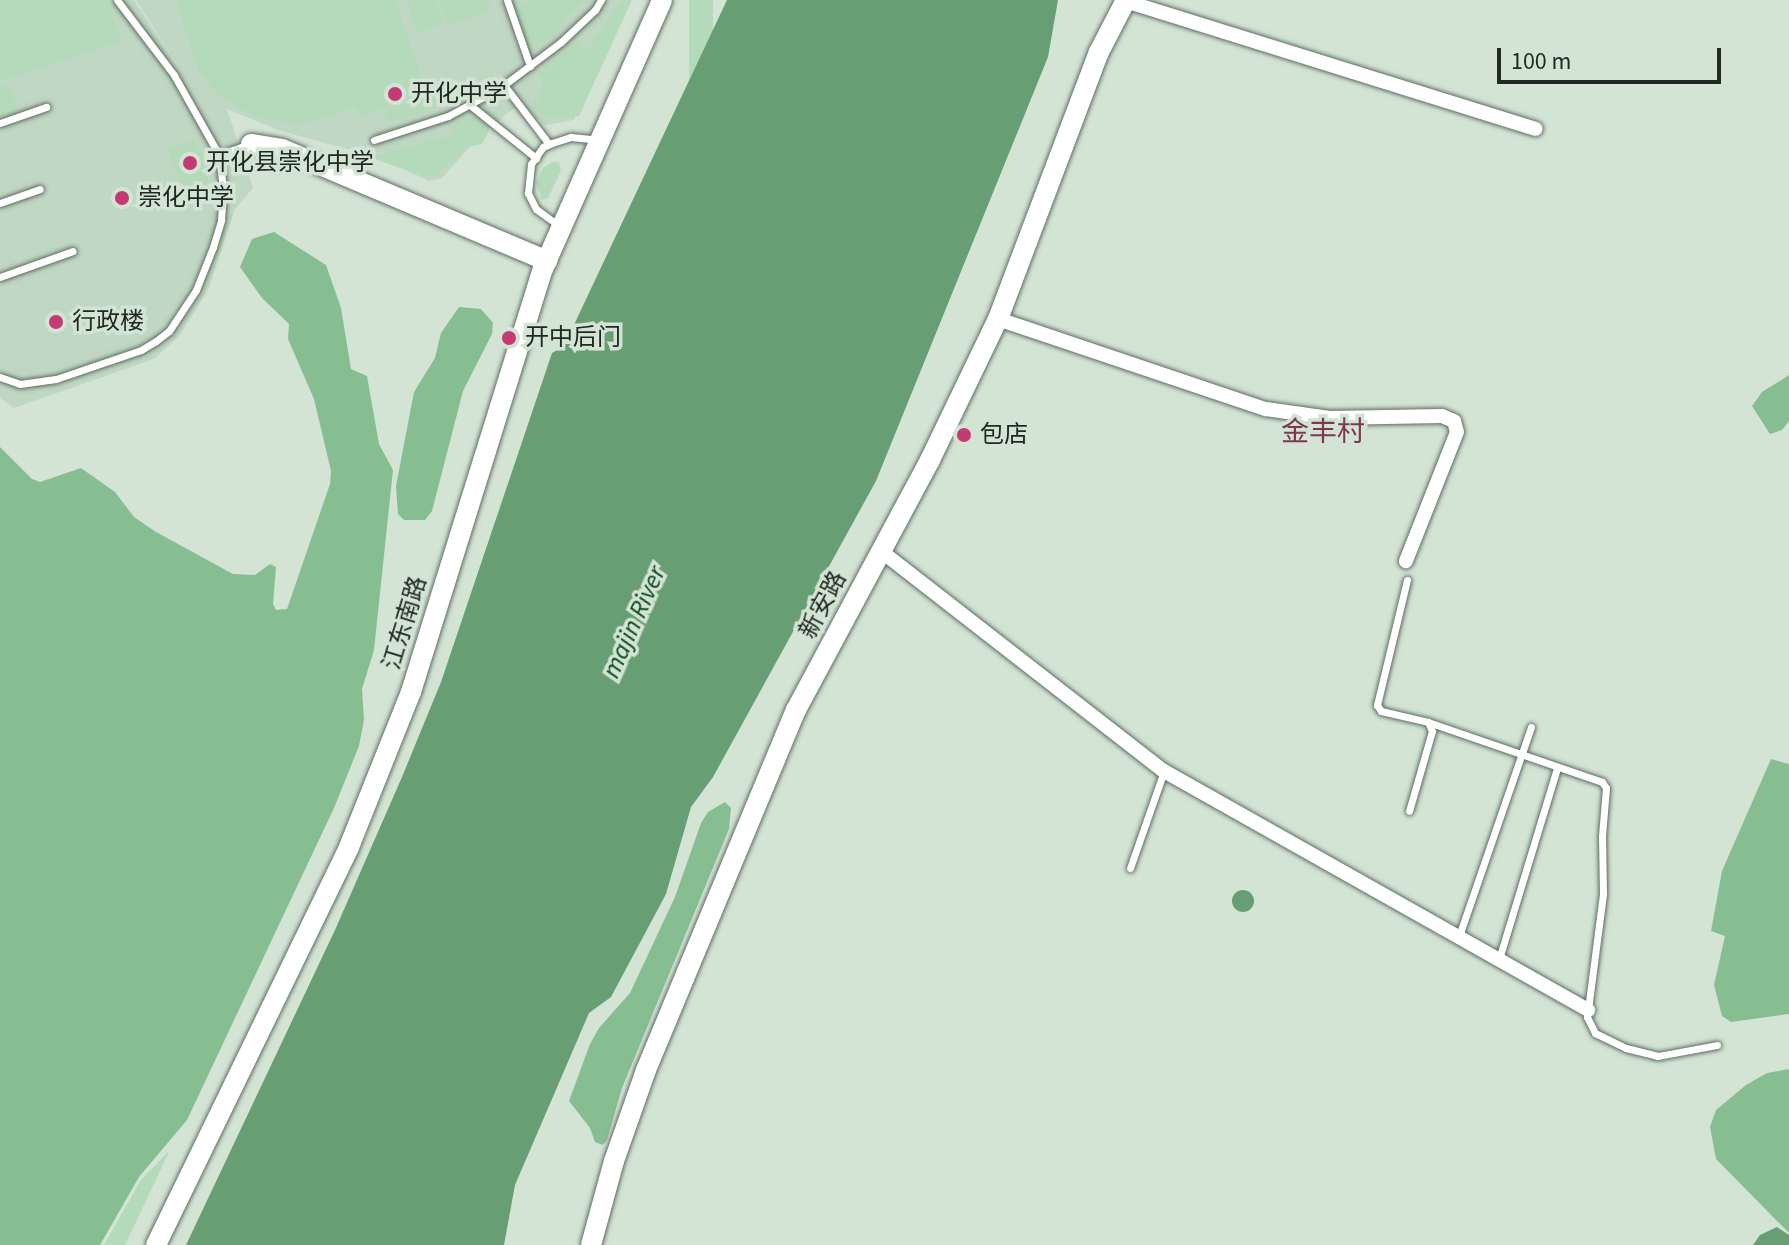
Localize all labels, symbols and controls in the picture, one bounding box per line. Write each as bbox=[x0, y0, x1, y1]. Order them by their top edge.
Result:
scale bar bbox=[1501, 32, 1725, 82]
text: 100 m bbox=[1511, 44, 1571, 79]
place label: 开化中学 bbox=[411, 80, 507, 108]
marker: 开化中学 bbox=[386, 85, 404, 103]
place label: 开化县崇化中学 bbox=[206, 149, 374, 177]
marker: 开化县崇化中学 bbox=[181, 154, 199, 172]
place label: 崇化中学 bbox=[138, 184, 234, 212]
marker: 崇化中学 bbox=[113, 189, 131, 207]
place label: 行政楼 bbox=[72, 308, 144, 336]
marker: 行政楼 bbox=[47, 313, 65, 331]
place label: 开中后门 bbox=[525, 324, 621, 352]
marker: 开中后门 bbox=[500, 329, 518, 347]
district label: 金丰村 bbox=[1281, 415, 1365, 449]
place label: 包店 bbox=[980, 421, 1028, 449]
marker: 包店 bbox=[955, 426, 973, 444]
water label: majin River bbox=[595, 561, 673, 683]
street label: 新安路 bbox=[793, 566, 853, 644]
street label: 江东南路 bbox=[377, 573, 433, 673]

